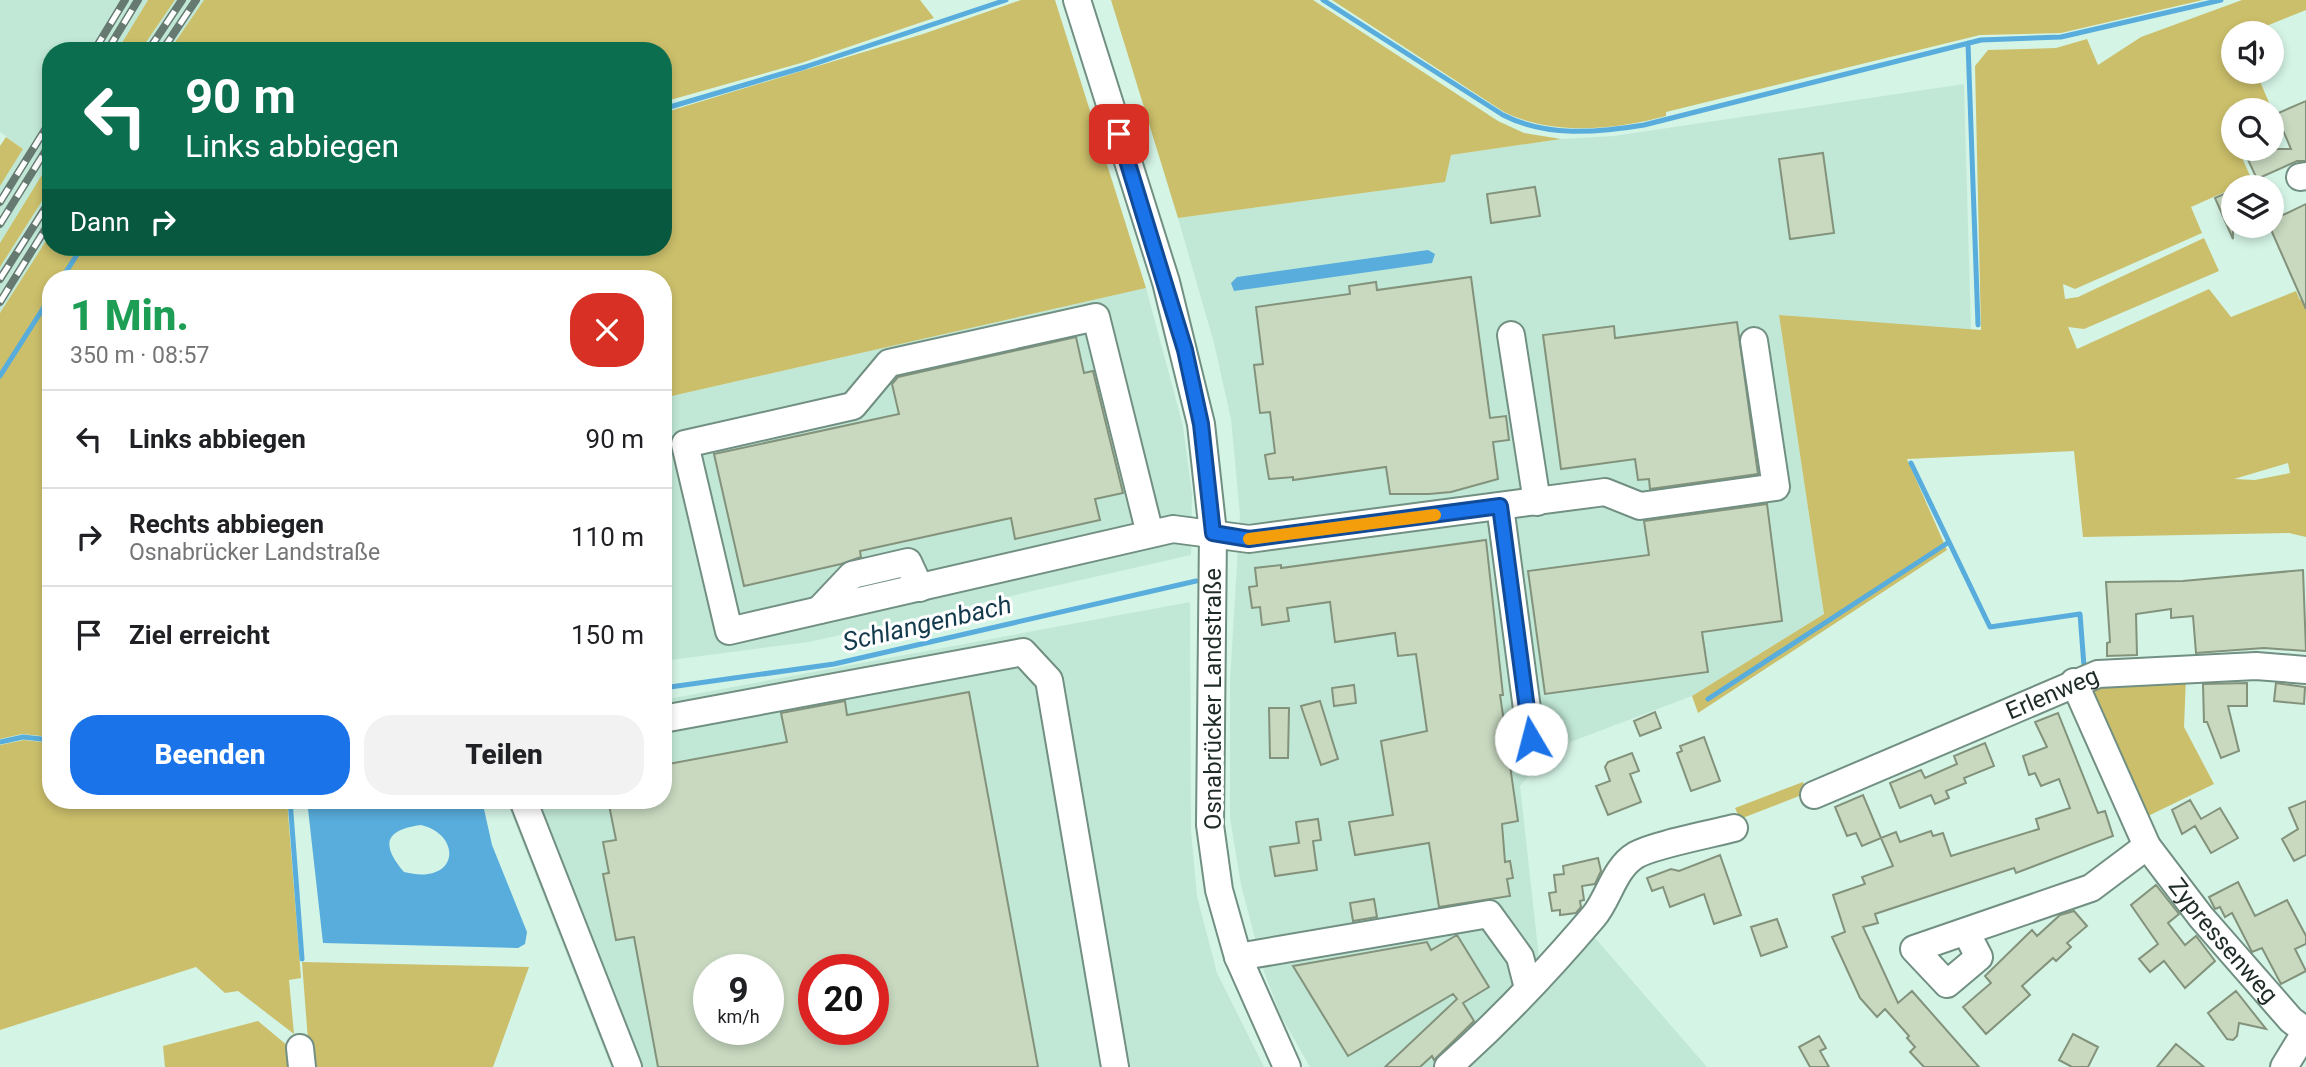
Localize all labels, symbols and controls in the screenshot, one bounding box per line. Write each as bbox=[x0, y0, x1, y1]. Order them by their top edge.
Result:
map controls bbox=[2221, 21, 2284, 238]
button: sound bbox=[2221, 21, 2284, 84]
text: 90 m bbox=[185, 68, 296, 125]
icon: left bbox=[70, 70, 161, 161]
button: search bbox=[2221, 98, 2284, 161]
pin bbox=[1089, 104, 1149, 164]
icon: arrive bbox=[1100, 115, 1138, 153]
text: Links abbiegen bbox=[185, 127, 399, 165]
button: layers bbox=[2221, 175, 2284, 238]
icon: right bbox=[144, 203, 182, 241]
text: Dann bbox=[70, 207, 130, 237]
text: 1 Min. bbox=[70, 291, 189, 340]
button: close bbox=[570, 293, 644, 367]
text: 350 m · 08:57 bbox=[70, 342, 209, 369]
icon: left bbox=[70, 420, 108, 458]
text: Links abbiegen bbox=[129, 424, 306, 454]
text: 90 m bbox=[586, 424, 644, 454]
text: Rechts abbiegen bbox=[129, 509, 324, 539]
icon: right bbox=[70, 518, 108, 556]
text: 110 m bbox=[571, 522, 644, 552]
text: Osnabrücker Landstraße bbox=[129, 539, 380, 566]
street label: Osnabrücker Landstraße bbox=[1199, 568, 1227, 830]
water label: Schlangenbach bbox=[840, 589, 1014, 657]
icon: arrive bbox=[70, 616, 108, 654]
text: Ziel erreicht bbox=[129, 620, 270, 650]
text: 150 m bbox=[571, 620, 644, 650]
street label: Erlenweg bbox=[2002, 661, 2103, 726]
position arrow bbox=[1494, 702, 1568, 776]
button: Beenden bbox=[70, 715, 350, 795]
button: Teilen bbox=[364, 715, 644, 795]
street label: Zypressenweg bbox=[2163, 873, 2284, 1009]
speed limit sign: 20 bbox=[798, 954, 889, 1045]
text: 9 bbox=[728, 970, 749, 1011]
text: km/h bbox=[717, 1006, 760, 1027]

